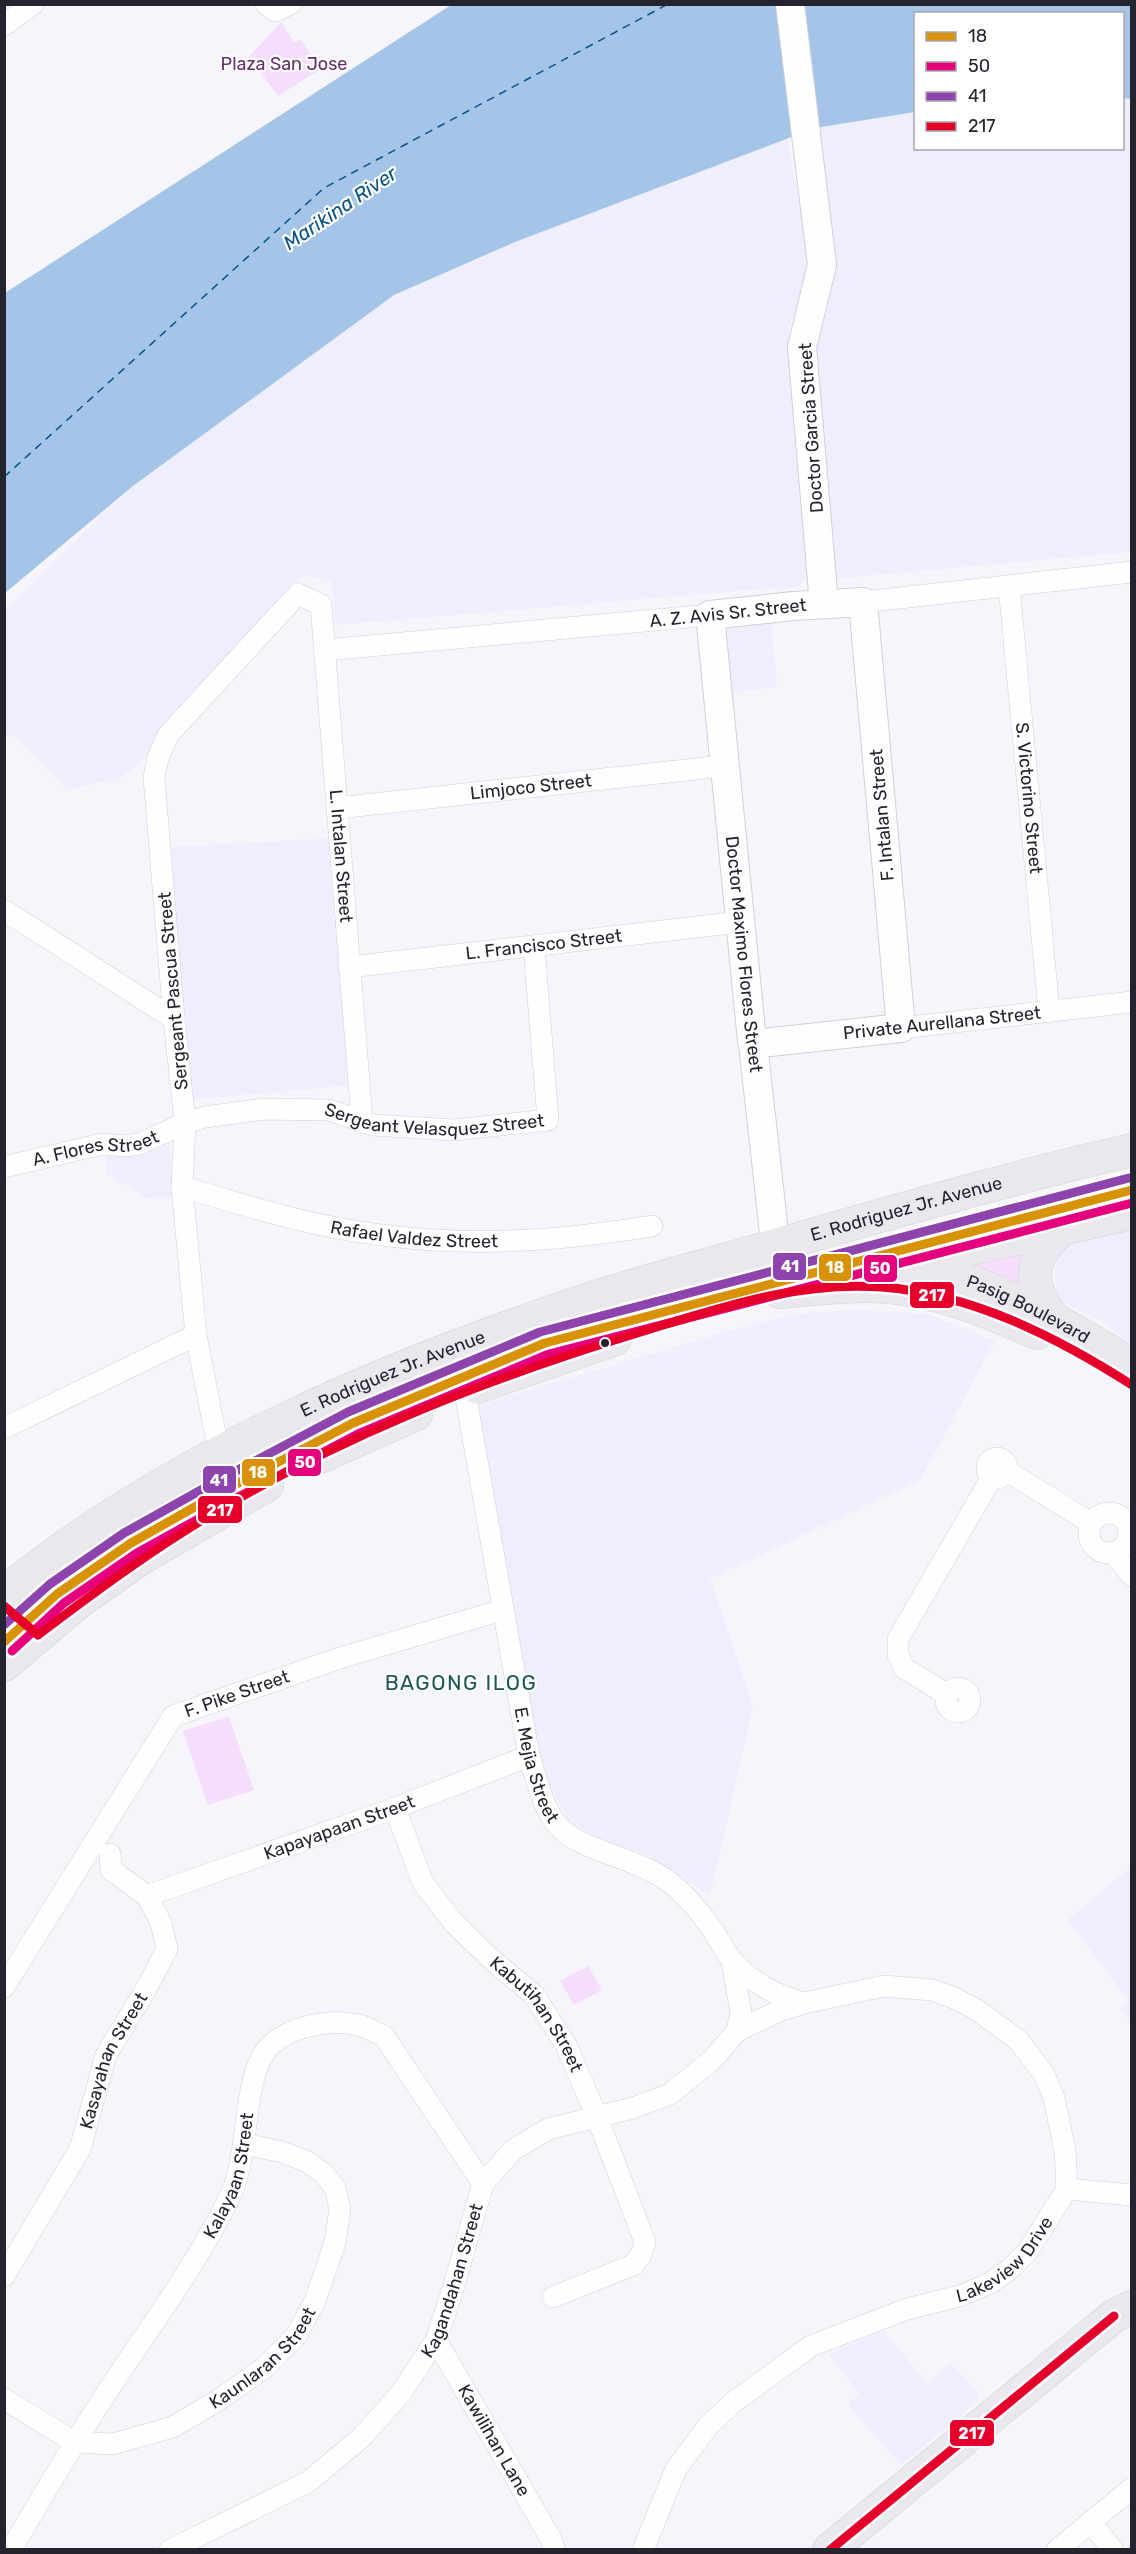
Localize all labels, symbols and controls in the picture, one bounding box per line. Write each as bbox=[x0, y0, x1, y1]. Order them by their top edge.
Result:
legend bbox=[914, 12, 1124, 150]
text: 18 bbox=[968, 25, 987, 47]
park label: Plaza San Jose bbox=[221, 53, 347, 75]
text: 50 bbox=[968, 55, 990, 77]
text: 41 bbox=[968, 85, 987, 107]
text: 217 bbox=[968, 115, 996, 137]
water label: Marikina River bbox=[279, 160, 402, 255]
street label: Doctor Garcia Street bbox=[794, 342, 828, 514]
street label: A. Z. Avis Sr. Street bbox=[648, 594, 808, 632]
street label: S. Victorino Street bbox=[1011, 721, 1047, 875]
street label: F. Intalan Street bbox=[865, 748, 899, 882]
street label: Limjoco Street bbox=[469, 769, 593, 804]
street label: L. Intalan Street bbox=[325, 789, 357, 924]
street label: Doctor Maximo Flores Street bbox=[721, 835, 767, 1074]
street label: Sergeant Pascua Street bbox=[153, 891, 193, 1091]
street label: L. Francisco Street bbox=[464, 925, 623, 965]
street label: Private Aurellana Street bbox=[842, 1002, 1042, 1044]
street label: Sergeant Velasquez Street bbox=[322, 1098, 545, 1141]
street label: A. Flores Street bbox=[30, 1125, 162, 1171]
street label: E. Rodriguez Jr. Avenue bbox=[808, 1172, 1004, 1246]
street label: Rafael Valdez Street bbox=[329, 1216, 498, 1252]
line badge: 41 bbox=[772, 1252, 807, 1281]
line badge: 18 bbox=[818, 1253, 852, 1282]
line badge: 50 bbox=[863, 1254, 898, 1283]
text: 41 bbox=[781, 1257, 799, 1276]
text: 18 bbox=[826, 1258, 845, 1277]
text: 50 bbox=[869, 1259, 891, 1278]
street label: Pasig Boulevard bbox=[964, 1270, 1094, 1348]
line badge: 217 bbox=[909, 1281, 955, 1309]
text: 217 bbox=[918, 1286, 946, 1305]
street label: E. Rodriguez Jr. Avenue bbox=[297, 1326, 488, 1422]
unlabelled marker bbox=[599, 1337, 611, 1349]
line badge: 50 bbox=[287, 1448, 322, 1477]
text: 50 bbox=[294, 1453, 316, 1472]
line badge: 18 bbox=[241, 1458, 276, 1487]
text: 18 bbox=[249, 1463, 268, 1482]
line badge: 41 bbox=[202, 1465, 237, 1494]
text: 41 bbox=[210, 1471, 228, 1490]
line badge: 217 bbox=[197, 1495, 243, 1524]
text: 217 bbox=[206, 1501, 234, 1520]
street label: F. Pike Street bbox=[181, 1665, 292, 1722]
district label: BAGONG ILOG bbox=[385, 1670, 537, 1695]
street label: E. Mejia Street bbox=[510, 1705, 564, 1827]
street label: Kapayapaan Street bbox=[261, 1790, 418, 1865]
street label: Kabutihan Street bbox=[485, 1952, 587, 2075]
street label: Kasayahan Street bbox=[75, 1988, 152, 2131]
street label: Kalayaan Street bbox=[199, 2111, 258, 2242]
street label: Kagandahan Street bbox=[416, 2201, 488, 2362]
street label: Lakeview Drive bbox=[954, 2212, 1058, 2307]
street label: Kaunlaran Street bbox=[205, 2303, 320, 2414]
street label: Kawilihan Lane bbox=[453, 2381, 535, 2500]
line badge: 217 bbox=[949, 2419, 995, 2447]
text: 217 bbox=[958, 2424, 986, 2443]

